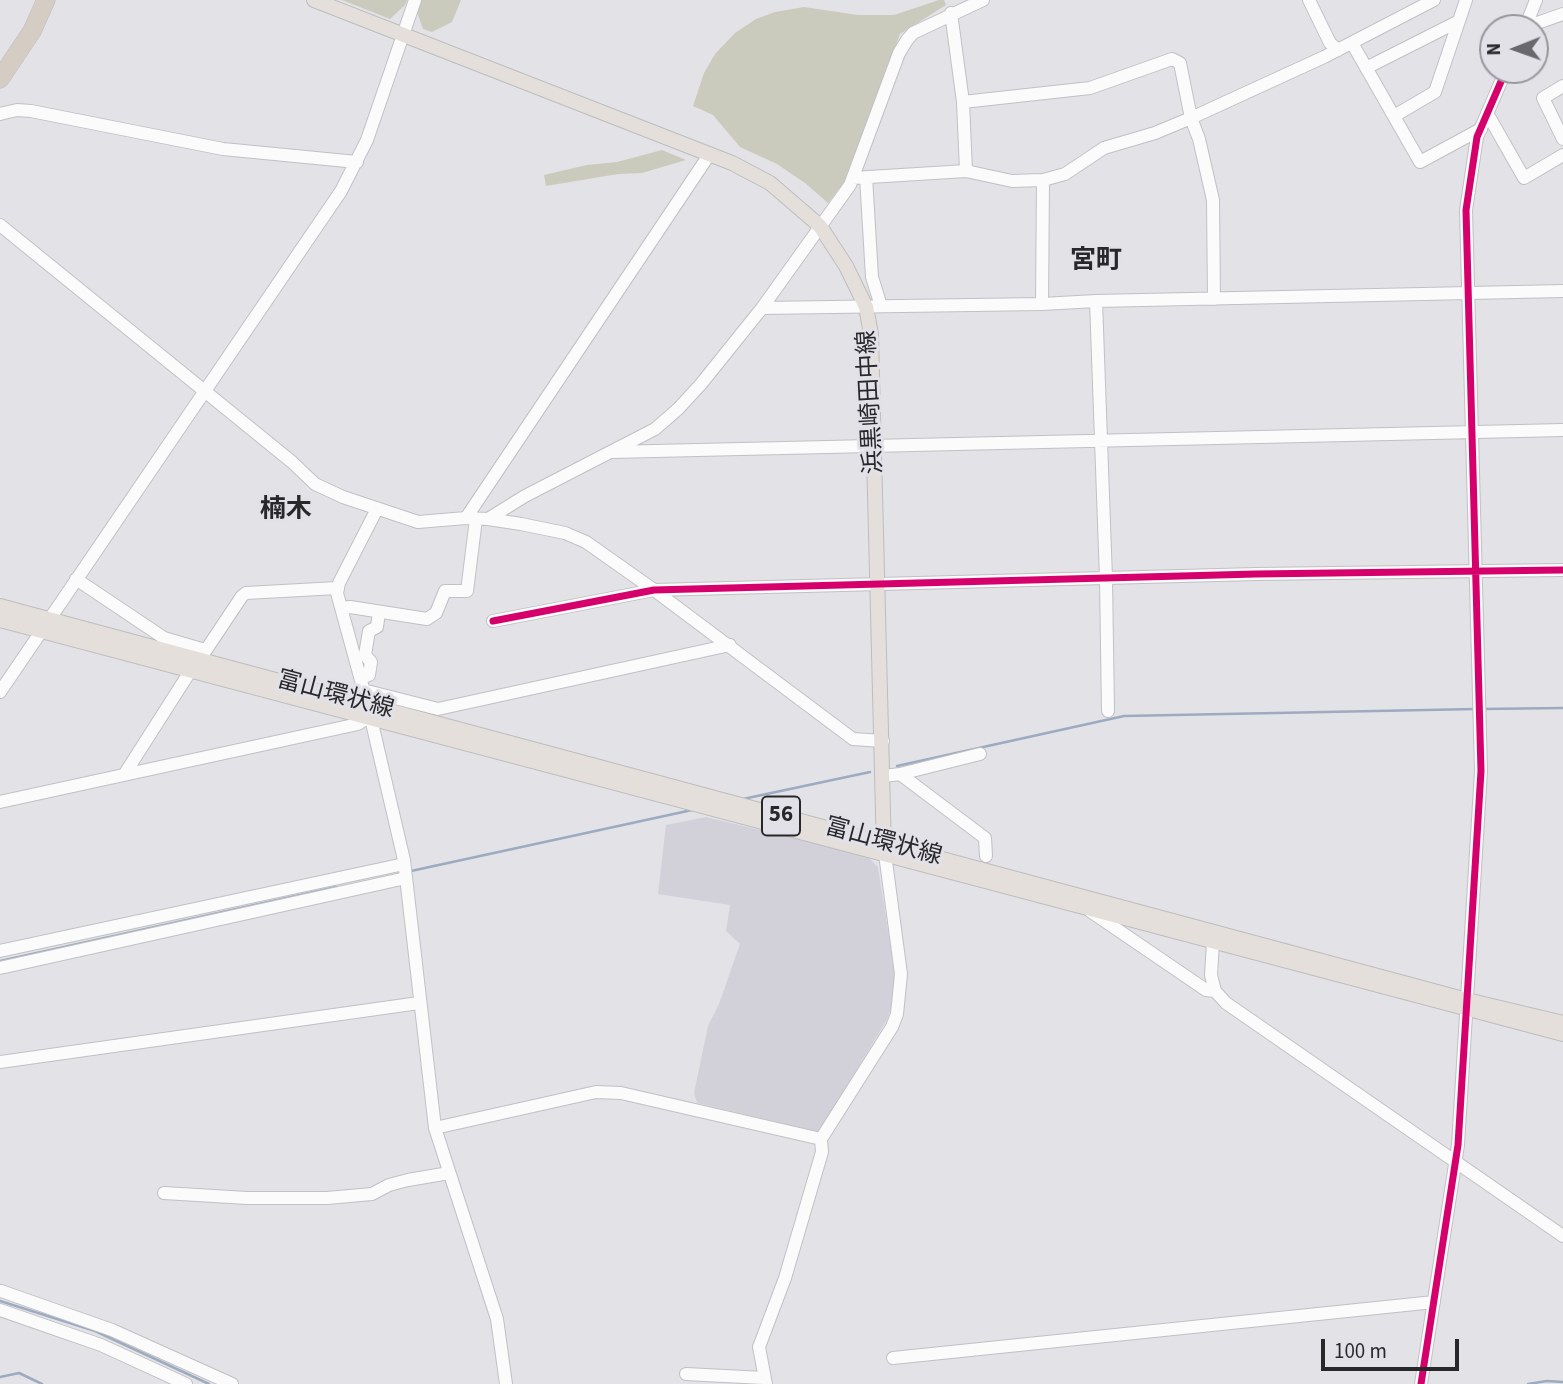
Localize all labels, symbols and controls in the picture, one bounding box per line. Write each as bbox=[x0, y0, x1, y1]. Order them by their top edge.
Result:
north arrow bbox=[1479, 14, 1549, 84]
text: N bbox=[1481, 43, 1508, 56]
district label: 宮町 bbox=[1070, 246, 1122, 278]
street label: 浜黒崎田中線 bbox=[854, 329, 890, 475]
district label: 楠木 bbox=[260, 495, 312, 527]
street label: 富山環状線 bbox=[273, 667, 397, 725]
road number: 56 bbox=[762, 796, 800, 836]
street label: 富山環状線 bbox=[821, 814, 945, 872]
scale bar bbox=[1325, 1324, 1463, 1368]
text: 100 m bbox=[1334, 1336, 1387, 1366]

